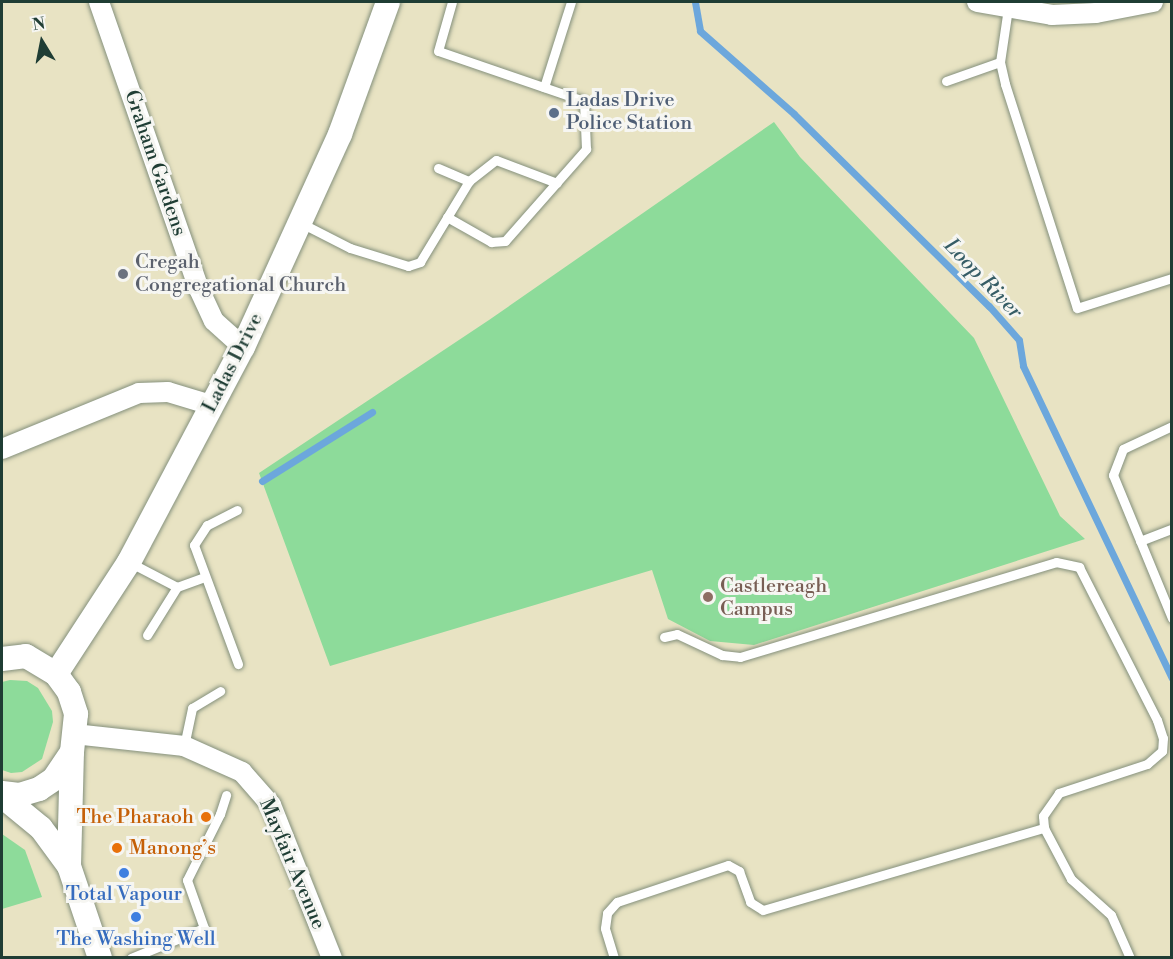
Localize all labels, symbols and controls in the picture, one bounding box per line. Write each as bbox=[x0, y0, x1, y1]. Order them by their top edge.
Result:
north arrow bbox=[12, 12, 72, 72]
text: N bbox=[31, 13, 47, 35]
street label: Graham Gardens bbox=[119, 87, 191, 239]
place label: Ladas Drive Police Station bbox=[566, 89, 692, 136]
marker: Ladas Drive Police Station bbox=[547, 106, 561, 120]
water label: Loop River bbox=[939, 234, 1027, 324]
place label: Cregah Congregational Church bbox=[135, 250, 346, 297]
marker: Cregah Congregational Church bbox=[116, 267, 130, 281]
street label: Ladas Drive bbox=[198, 309, 268, 417]
place label: Castlereagh Campus bbox=[720, 574, 827, 621]
marker: Castlereagh Campus bbox=[701, 590, 715, 604]
street label: Mayfair Avenue bbox=[254, 795, 330, 933]
place label: The Pharaoh bbox=[77, 805, 194, 829]
marker: The Pharaoh bbox=[199, 810, 213, 824]
place label: Manong’s bbox=[129, 836, 216, 860]
marker: Manong’s bbox=[110, 841, 124, 855]
marker: Total Vapour bbox=[117, 866, 131, 880]
place label: Total Vapour bbox=[66, 882, 182, 906]
marker: The Washing Well bbox=[129, 910, 143, 924]
place label: The Washing Well bbox=[56, 927, 216, 951]

